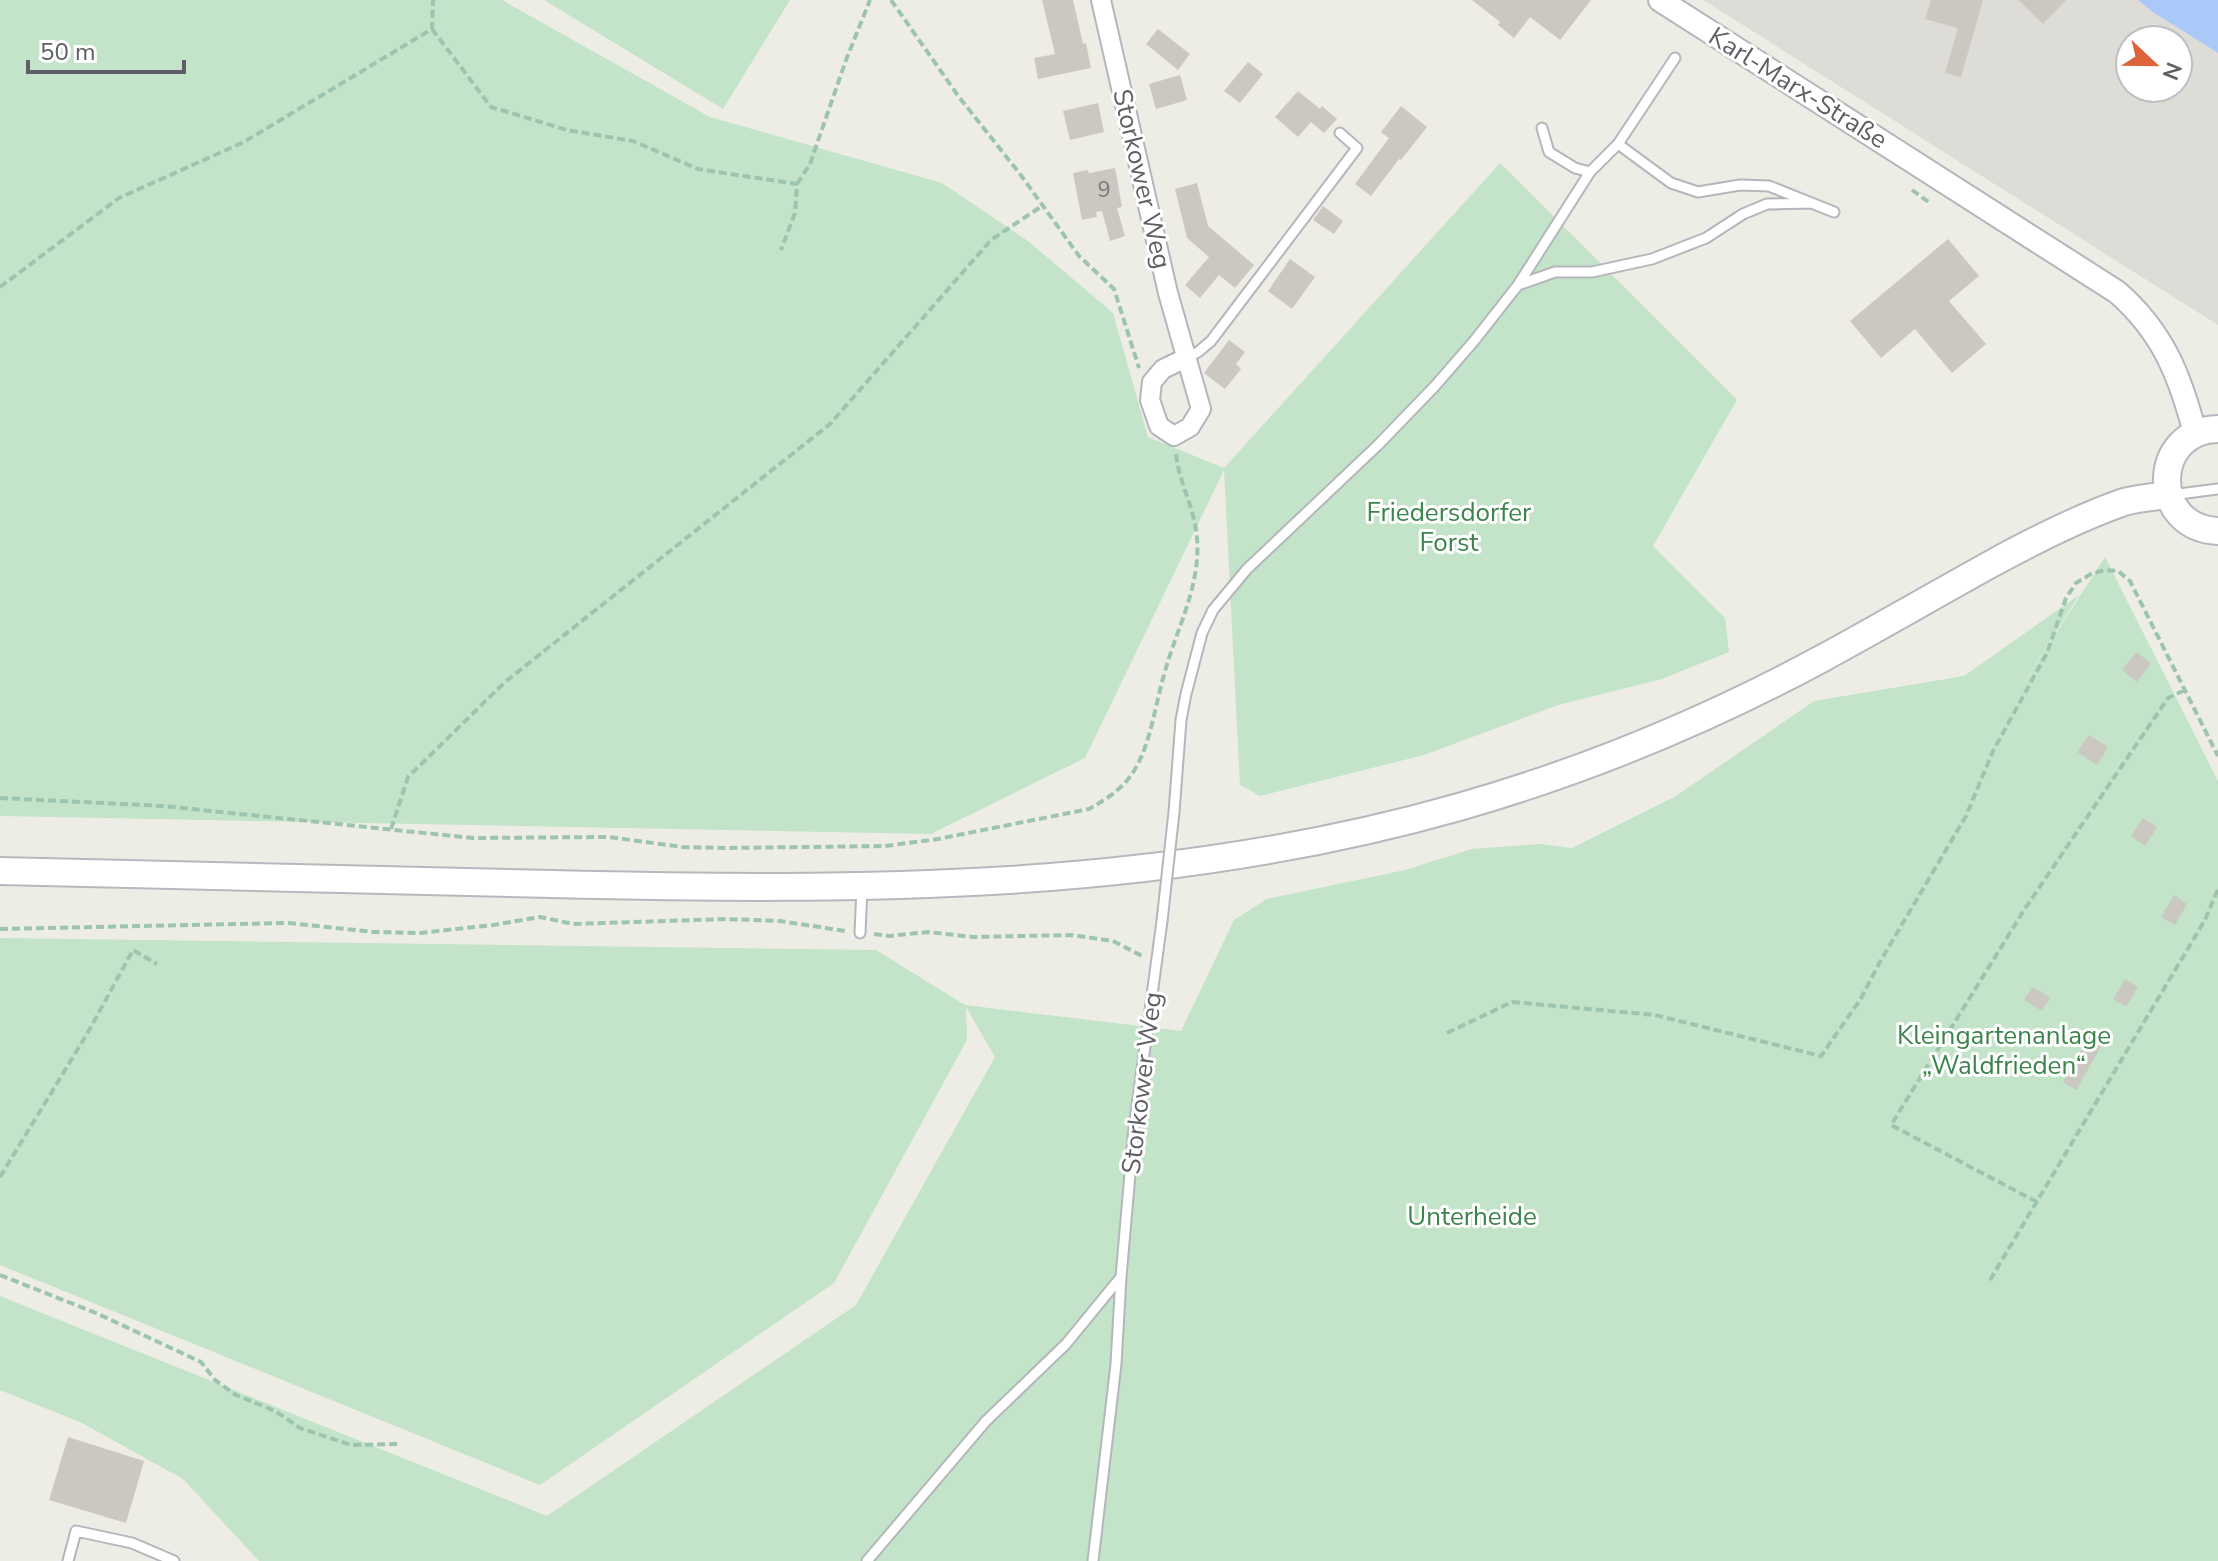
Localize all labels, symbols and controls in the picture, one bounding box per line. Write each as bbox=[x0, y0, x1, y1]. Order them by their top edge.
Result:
street label: Karl-Marx-Straße bbox=[1702, 19, 1894, 157]
scale bar bbox=[28, 24, 184, 74]
north arrow bbox=[2114, 24, 2194, 104]
text: 50 m bbox=[40, 36, 96, 68]
text: N bbox=[2155, 58, 2189, 84]
street label: Storkower Weg bbox=[1104, 86, 1180, 272]
house number: 9 bbox=[1097, 175, 1111, 205]
park label: Friedersdorfer Forst bbox=[1367, 495, 1532, 560]
street label: Storkower Weg bbox=[1113, 990, 1171, 1176]
park label: Kleingartenanlage „Waldfrieden“ bbox=[1897, 1018, 2111, 1083]
park label: Unterheide bbox=[1407, 1199, 1537, 1234]

